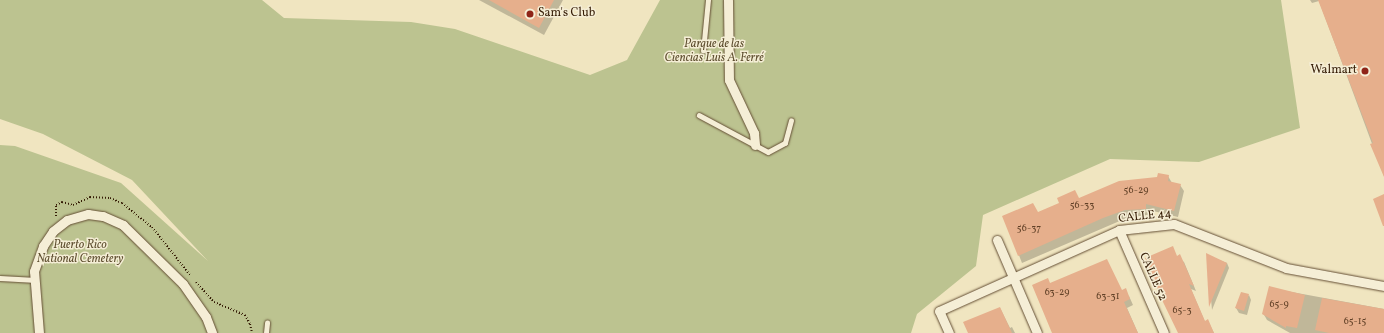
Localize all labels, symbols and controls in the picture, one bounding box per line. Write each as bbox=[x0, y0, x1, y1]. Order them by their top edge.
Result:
place label: Sam's Club bbox=[538, 7, 595, 21]
marker: Sam's Club bbox=[525, 9, 535, 19]
park label: Parque de las Ciencias Luis A. Ferré bbox=[664, 38, 764, 66]
place label: Walmart bbox=[1310, 64, 1357, 78]
marker: Walmart bbox=[1360, 66, 1370, 76]
house number: 56-29 bbox=[1124, 185, 1148, 197]
house number: 56-33 bbox=[1070, 200, 1094, 212]
street label: CALLE 44 bbox=[1118, 207, 1172, 227]
house number: 56-37 bbox=[1017, 223, 1041, 235]
park label: Puerto Rico National Cemetery bbox=[37, 239, 123, 267]
street label: CALLE 52 bbox=[1135, 251, 1169, 303]
house number: 63-29 bbox=[1045, 287, 1069, 299]
house number: 63-31 bbox=[1096, 291, 1120, 303]
house number: 65-9 bbox=[1269, 299, 1289, 311]
house number: 65-3 bbox=[1172, 305, 1192, 317]
house number: 65-15 bbox=[1344, 316, 1366, 328]

